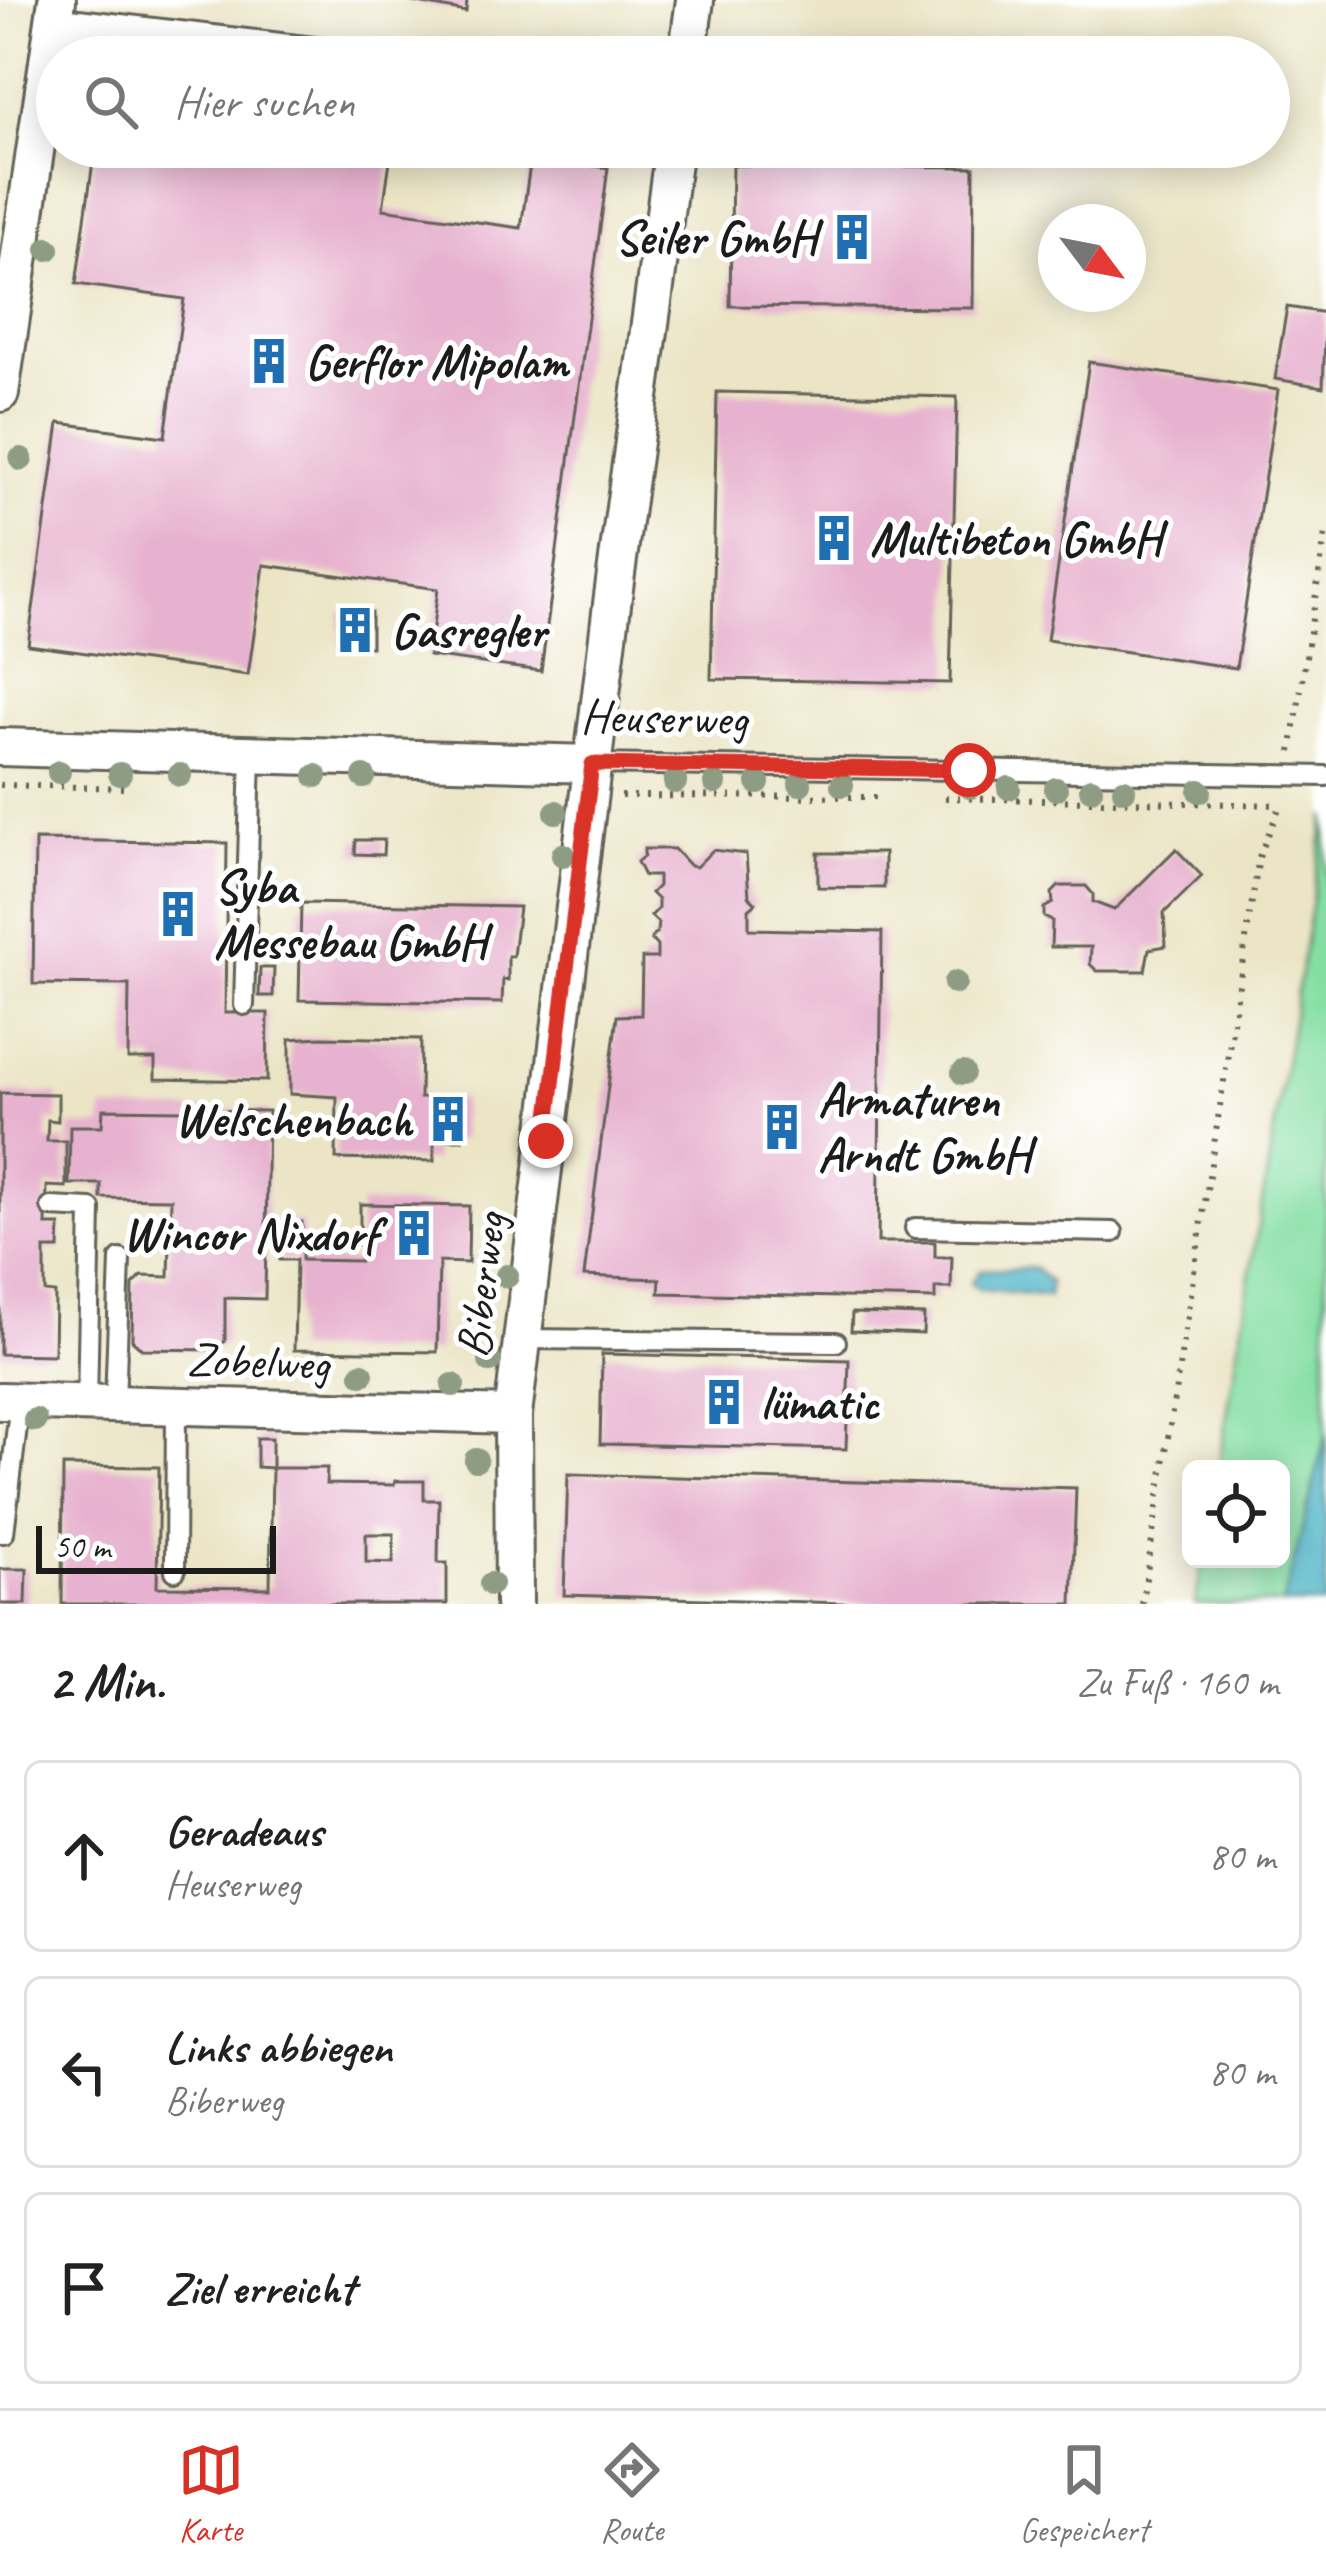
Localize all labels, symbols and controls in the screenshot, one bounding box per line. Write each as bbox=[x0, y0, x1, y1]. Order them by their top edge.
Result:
search box bbox=[36, 36, 1290, 168]
icon: search bbox=[78, 69, 144, 135]
text: Hier suchen bbox=[174, 74, 354, 131]
north arrow bbox=[1038, 204, 1146, 312]
place label: Seiler GmbH bbox=[614, 208, 824, 268]
building icon: Seiler GmbH bbox=[827, 212, 877, 262]
place label: Gerflor Mipolam bbox=[305, 332, 571, 392]
building icon: Gerflor Mipolam bbox=[244, 336, 294, 386]
place label: Multibeton GmbH bbox=[870, 509, 1169, 569]
building icon: Multibeton GmbH bbox=[809, 513, 859, 563]
place label: Gasregler bbox=[391, 601, 550, 661]
building icon: Gasregler bbox=[330, 605, 380, 655]
street label: Heuserweg bbox=[580, 686, 750, 748]
route start bbox=[942, 743, 996, 797]
place label: Syba Messebau GmbH bbox=[214, 857, 494, 972]
building icon: Syba Messebau GmbH bbox=[153, 889, 203, 939]
place label: Armaturen Arndt GmbH bbox=[818, 1070, 1039, 1185]
place label: Welschenbach bbox=[175, 1090, 414, 1150]
building icon: Welschenbach bbox=[423, 1094, 473, 1144]
building icon: Armaturen Arndt GmbH bbox=[757, 1102, 807, 1152]
route end bbox=[519, 1114, 573, 1168]
place label: Wincor Nixdorf bbox=[123, 1204, 389, 1264]
street label: Biberweg bbox=[442, 1207, 520, 1361]
building icon: Wincor Nixdorf bbox=[389, 1208, 439, 1258]
street label: Zobelweg bbox=[186, 1329, 332, 1394]
place label: lümatic bbox=[760, 1373, 880, 1433]
building icon: lümatic bbox=[699, 1377, 749, 1427]
map controls bbox=[1182, 1460, 1290, 1568]
button: locate bbox=[1182, 1460, 1290, 1568]
scale bar bbox=[36, 1520, 276, 1573]
text: 50 m bbox=[54, 1526, 110, 1568]
text: 2 Min. bbox=[48, 1650, 164, 1714]
text: Zu Fuß · 160 m bbox=[1077, 1658, 1278, 1707]
text: Geradeaus bbox=[165, 1803, 323, 1860]
icon: ahead bbox=[51, 1823, 117, 1889]
text: 80 m bbox=[1209, 1832, 1275, 1881]
text: Heuserweg bbox=[165, 1860, 301, 1909]
text: Links abbiegen bbox=[165, 2019, 392, 2076]
icon: left bbox=[51, 2039, 117, 2105]
text: 80 m bbox=[1209, 2048, 1275, 2097]
text: Biberweg bbox=[165, 2076, 283, 2125]
icon: arrive bbox=[51, 2255, 117, 2321]
text: Ziel erreicht bbox=[165, 2260, 355, 2317]
tab: Karte bbox=[178, 2437, 244, 2551]
tab: Route bbox=[599, 2437, 665, 2551]
tab: Gespeichert bbox=[1020, 2437, 1148, 2551]

